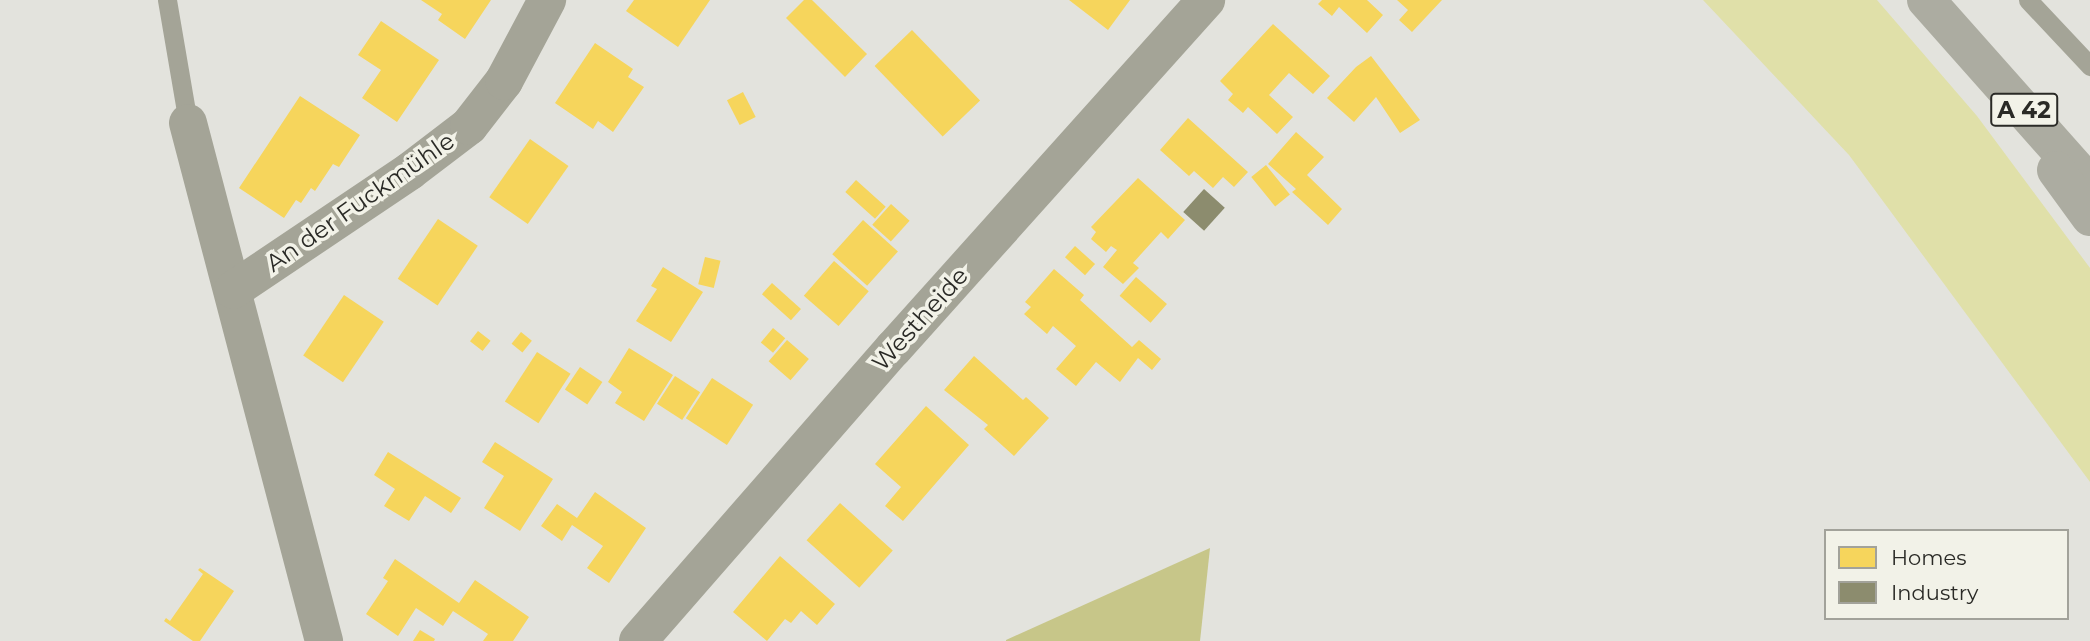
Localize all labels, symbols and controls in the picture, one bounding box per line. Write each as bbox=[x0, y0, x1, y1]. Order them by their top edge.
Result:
road number: A 42 bbox=[1989, 90, 2059, 130]
street label: An der Fuckmühle bbox=[260, 126, 460, 278]
street label: Westheide bbox=[866, 261, 974, 377]
legend bbox=[1824, 529, 2069, 620]
text: Homes bbox=[1891, 545, 1966, 570]
text: Industry bbox=[1891, 580, 1978, 605]

